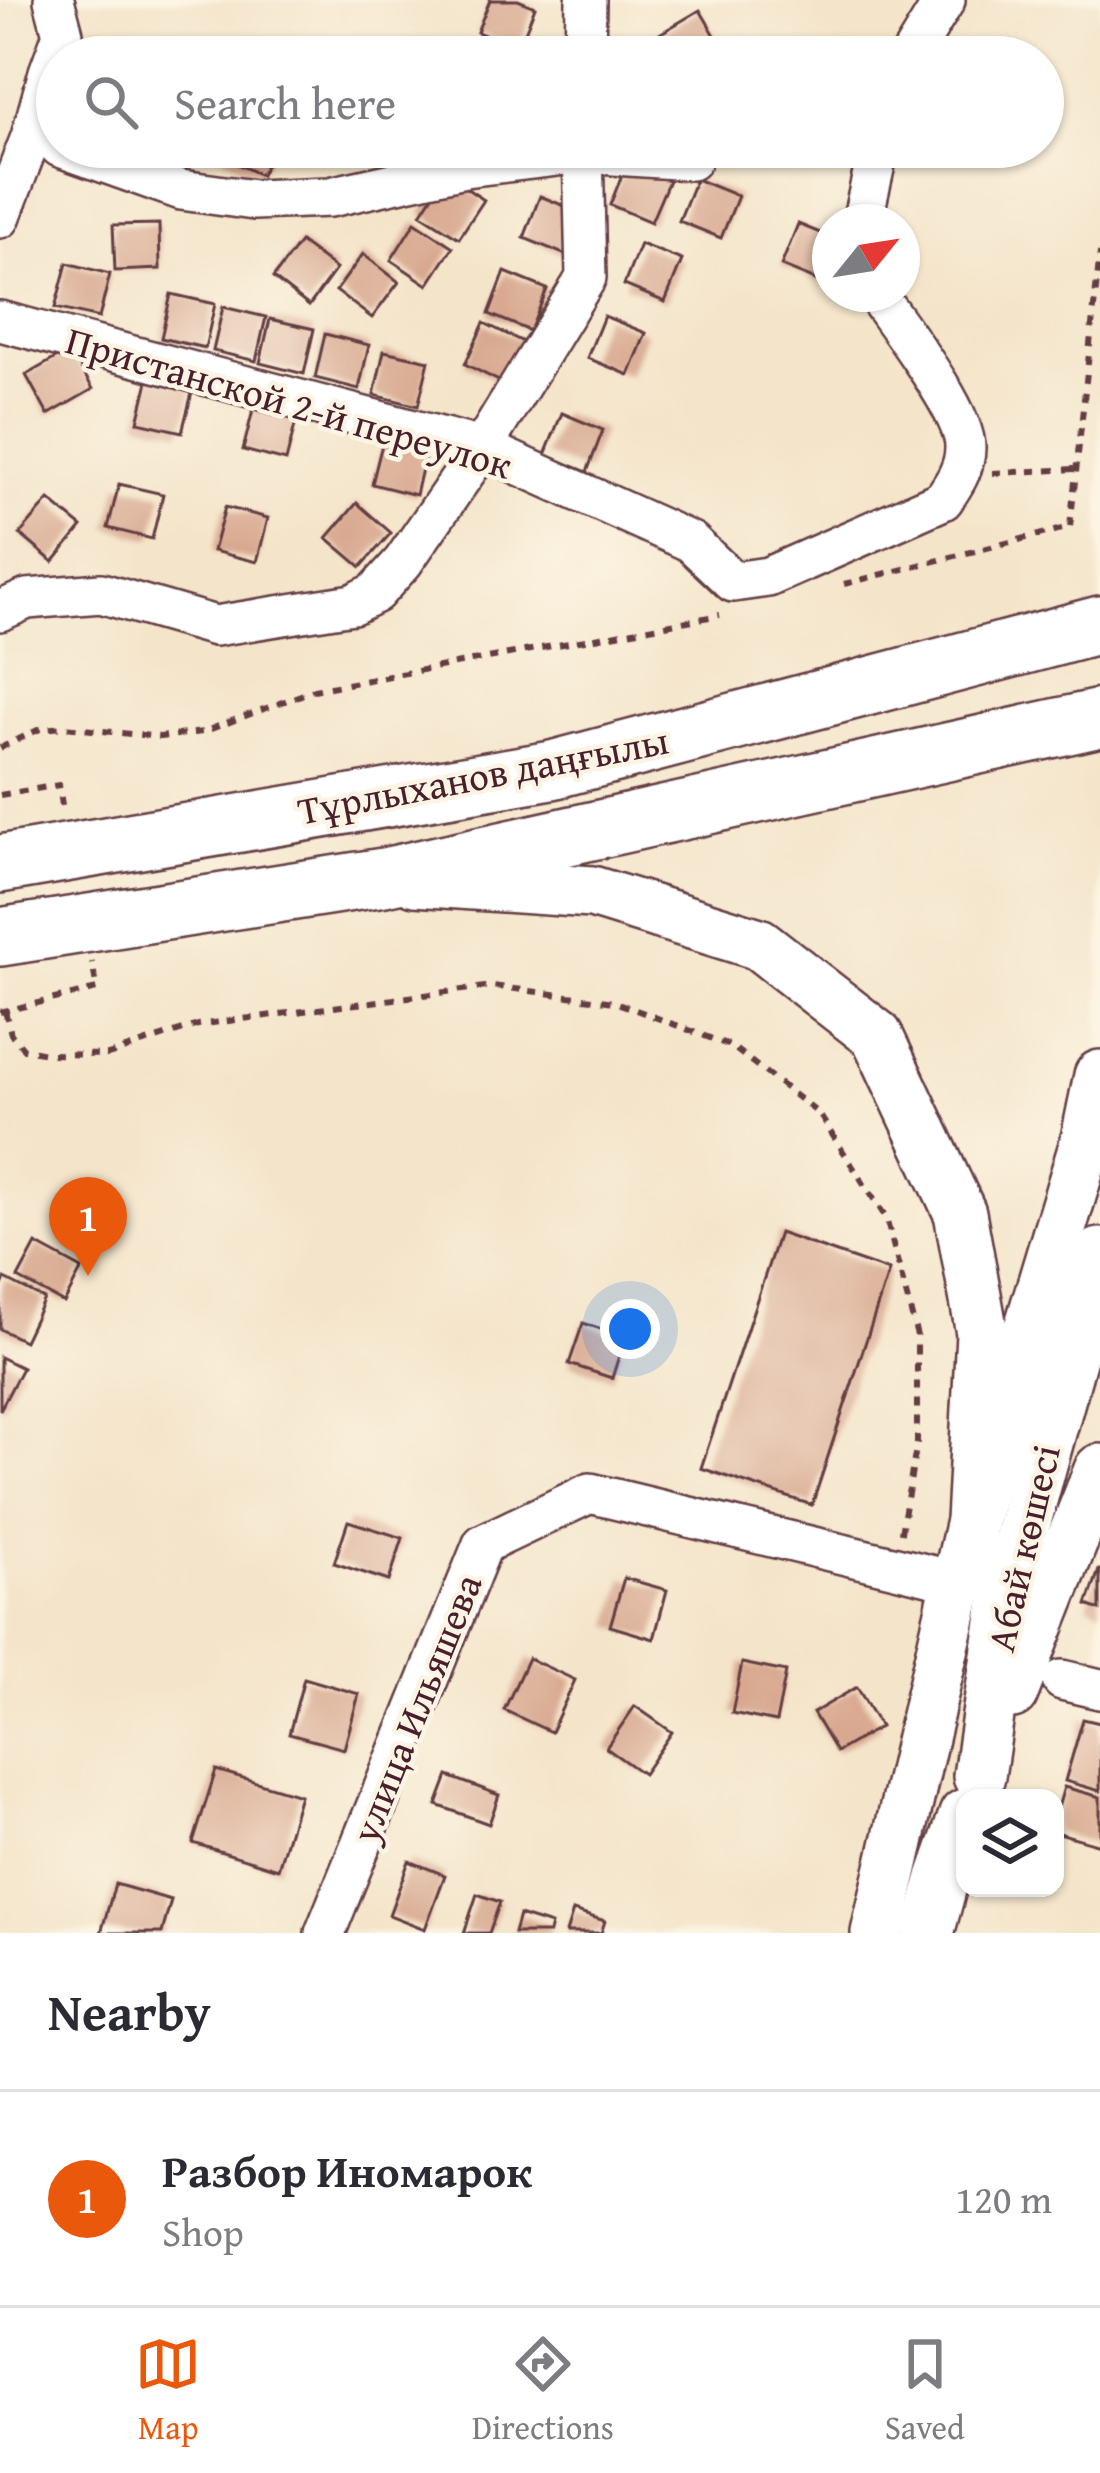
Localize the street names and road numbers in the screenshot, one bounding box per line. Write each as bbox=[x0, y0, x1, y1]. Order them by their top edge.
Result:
street label: Пристанской 2-й переулок bbox=[60, 311, 519, 493]
street label: Тұрлыханов даңғылы bbox=[293, 711, 673, 838]
street label: Абай көшесі bbox=[971, 1439, 1074, 1657]
street label: улица Ильяшева bbox=[335, 1565, 496, 1852]

